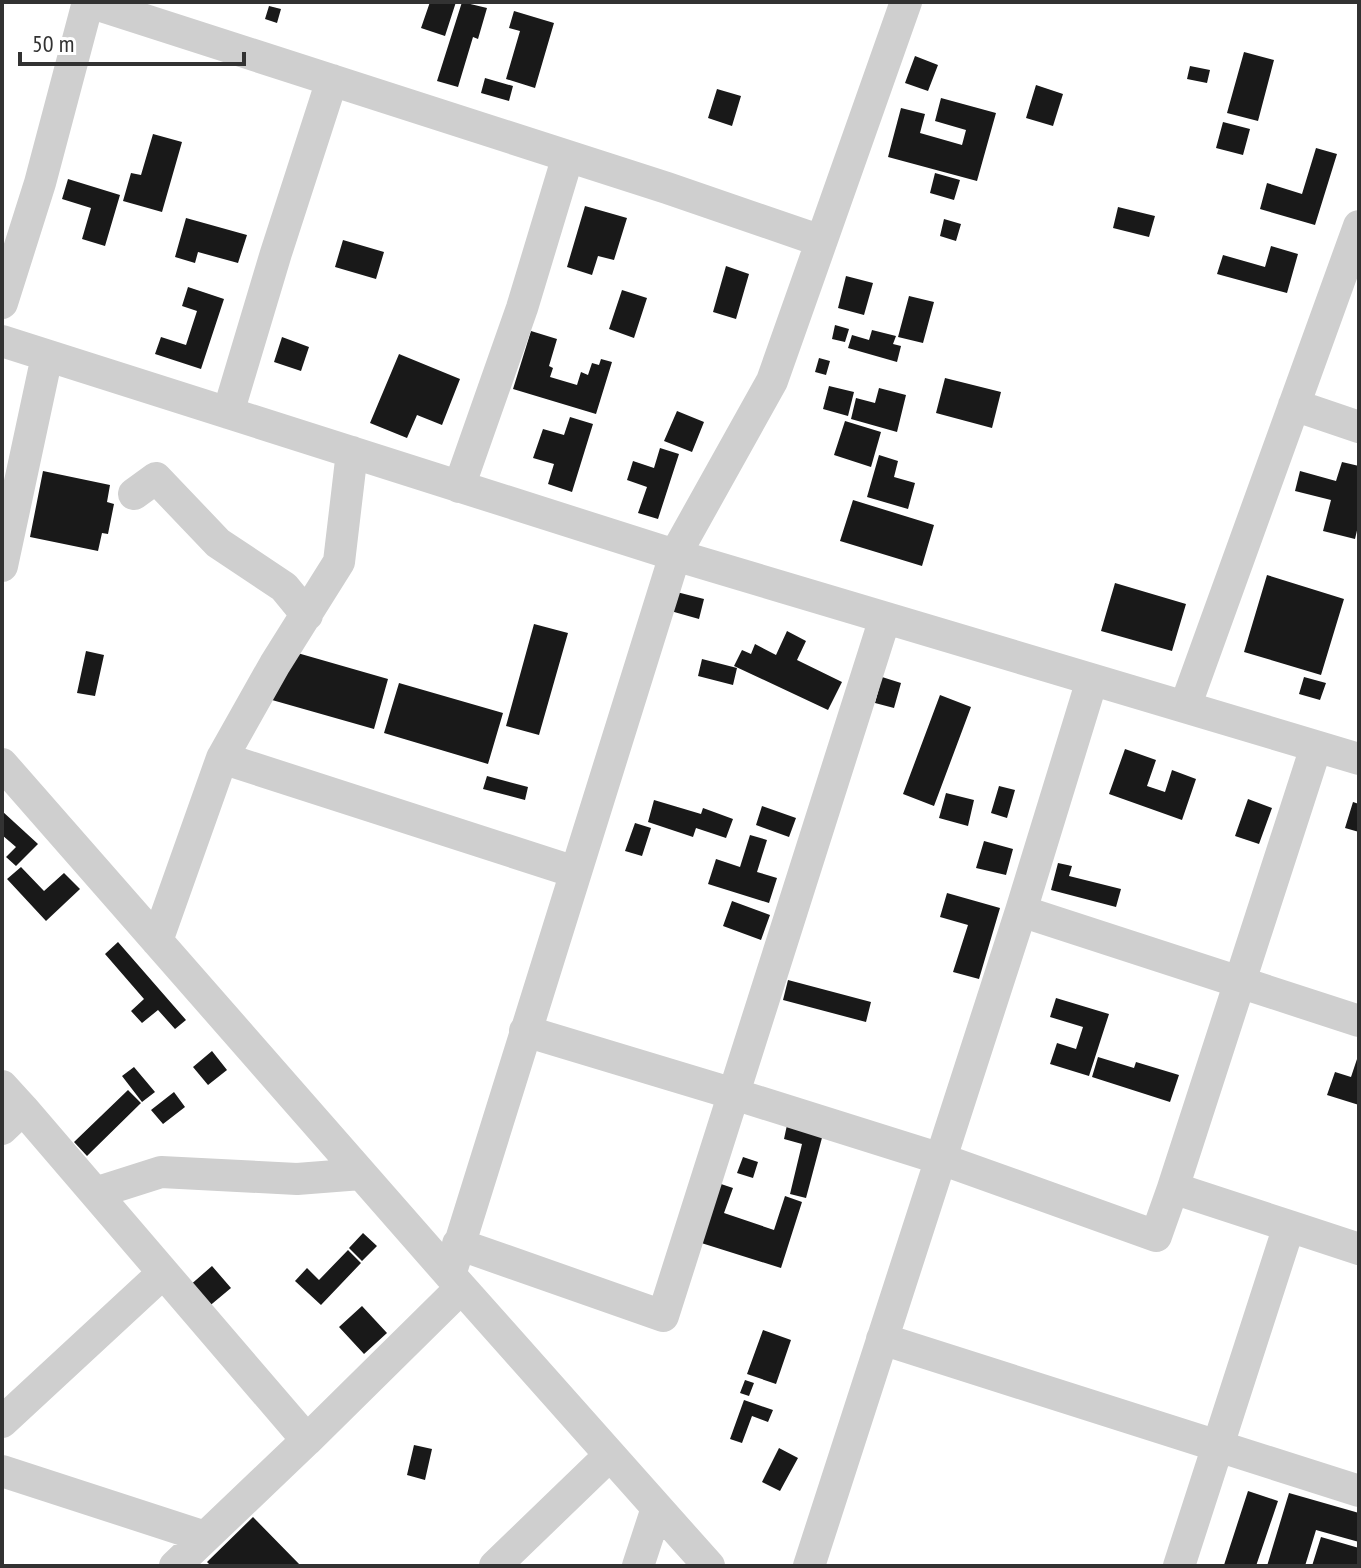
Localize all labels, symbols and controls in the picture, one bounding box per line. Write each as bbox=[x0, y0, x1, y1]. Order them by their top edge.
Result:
scale bar bbox=[20, 16, 244, 66]
text: 50 m bbox=[32, 28, 74, 59]

